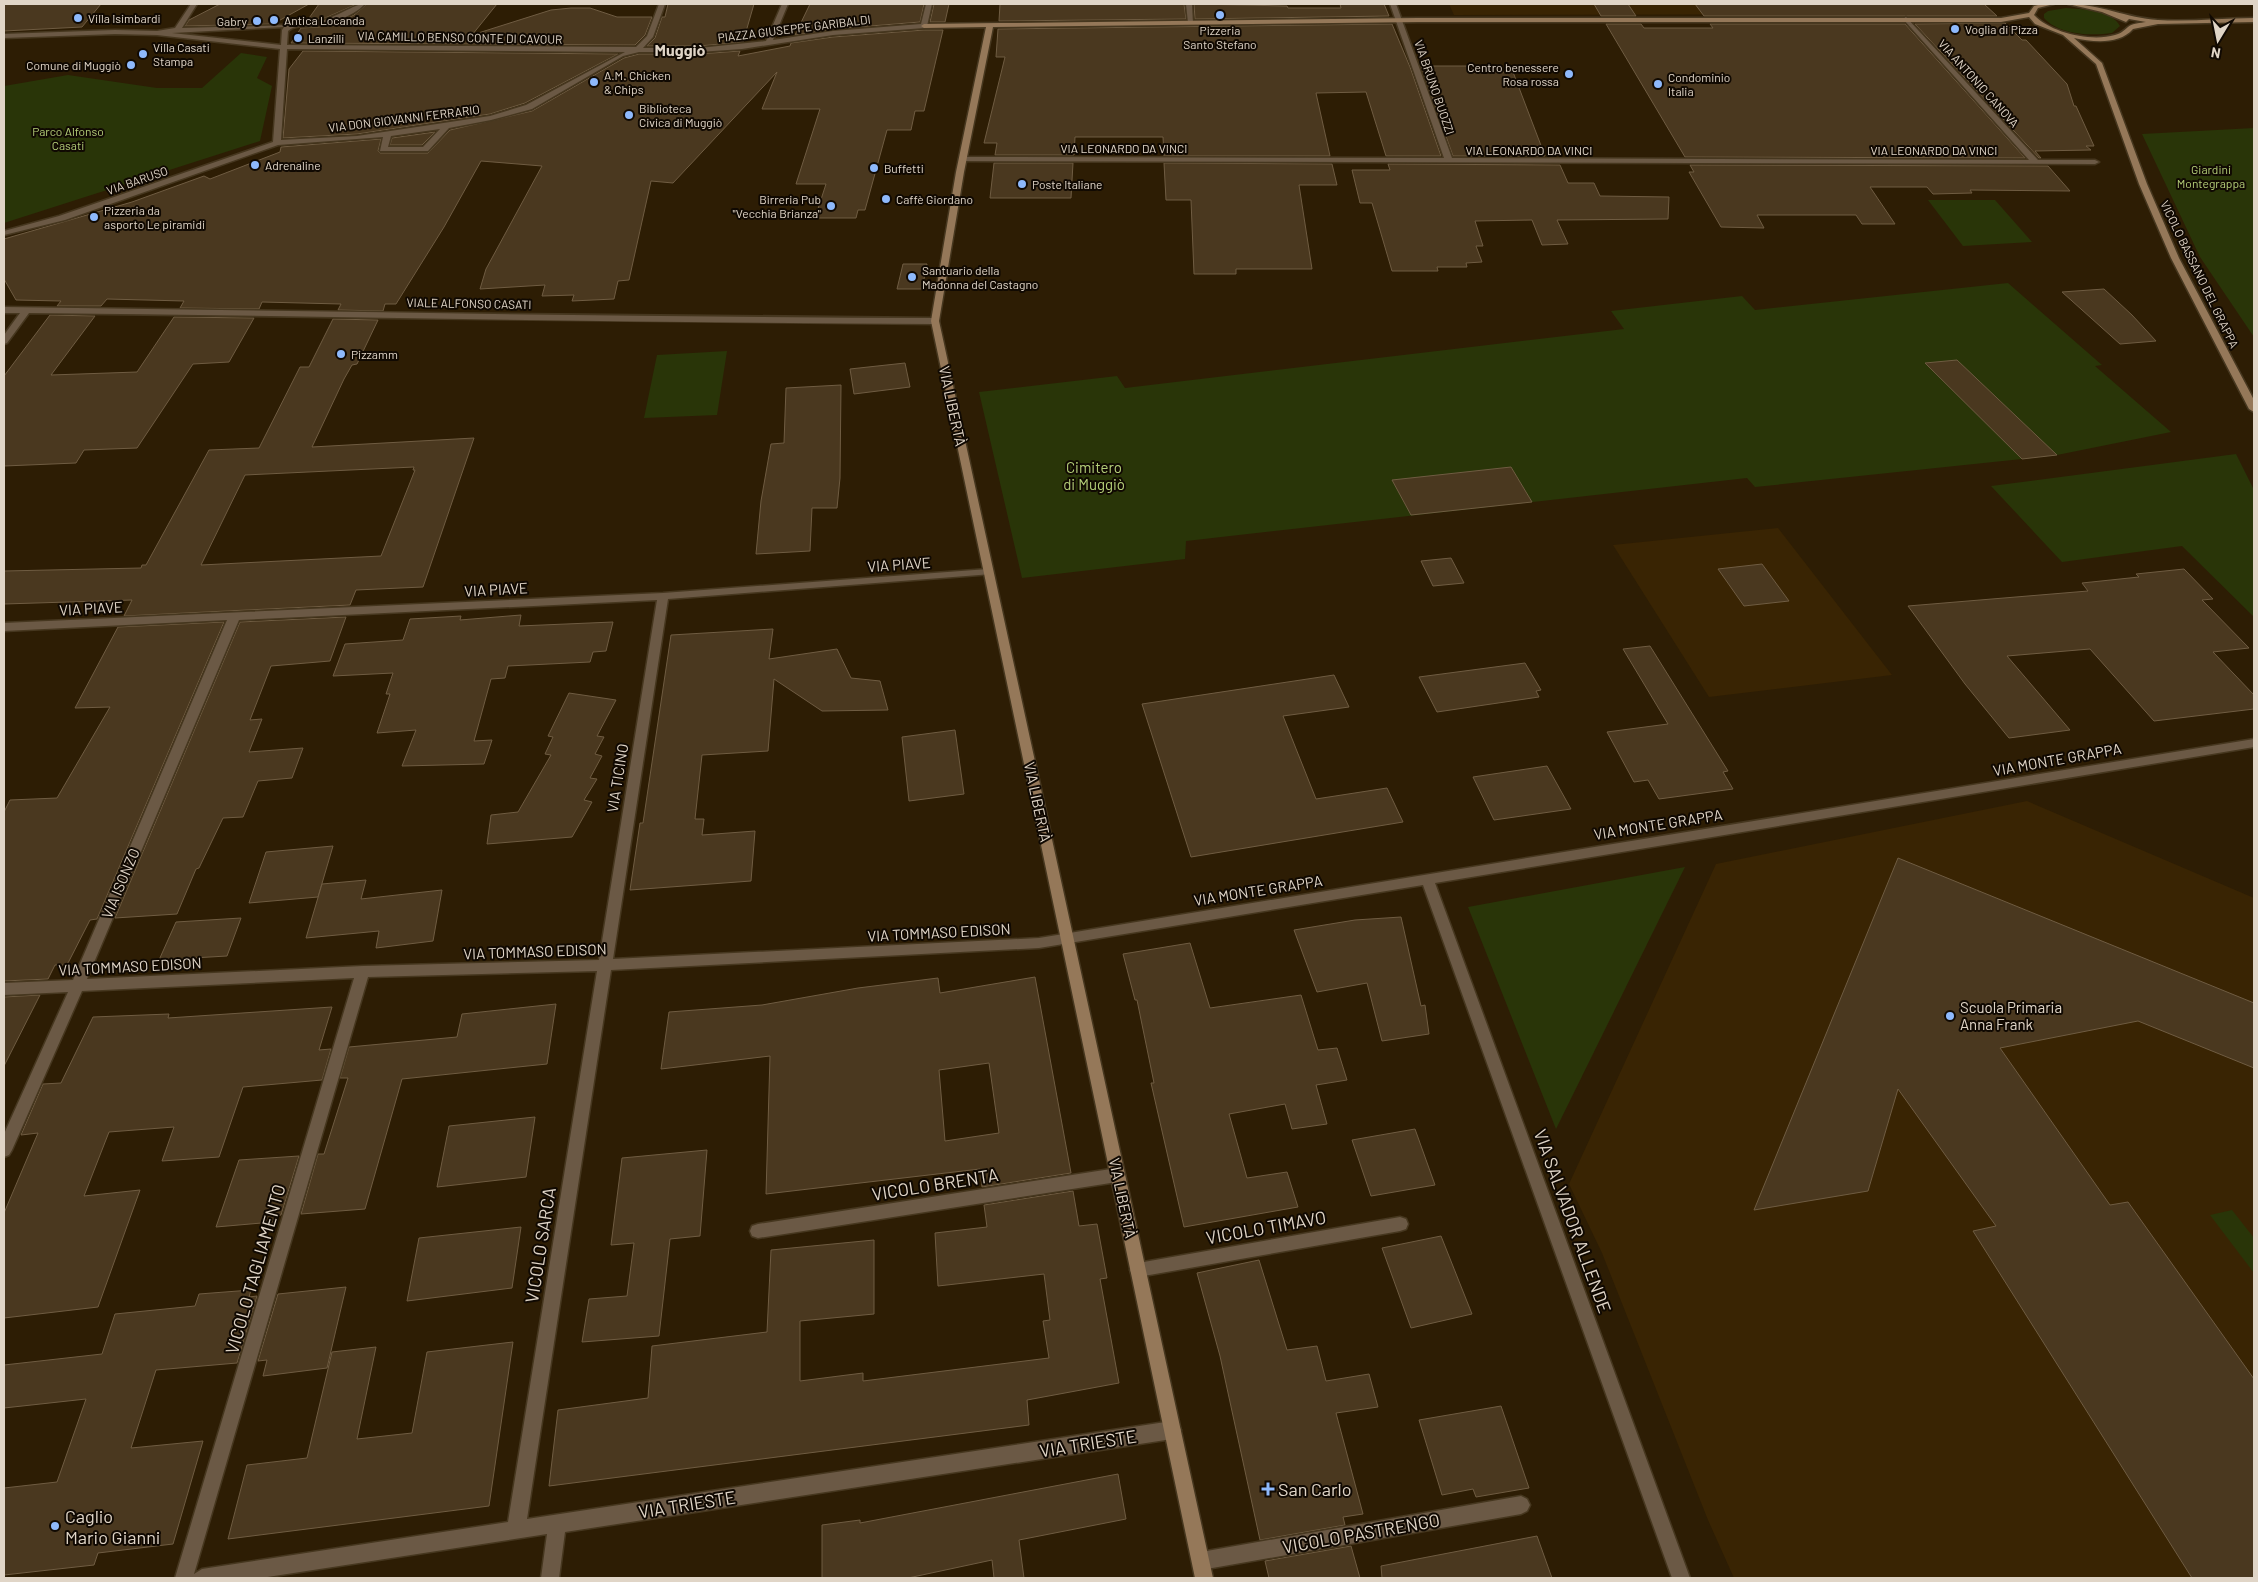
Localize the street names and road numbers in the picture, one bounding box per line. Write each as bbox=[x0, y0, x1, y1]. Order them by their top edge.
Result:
street label: PIAZZA GIUSEPPE GARIBALDI bbox=[717, 12, 871, 44]
street label: VIA CAMILLO BENSO CONTE DI CAVOUR bbox=[357, 28, 563, 46]
street label: VIA ANTONIO CANOVA bbox=[1936, 36, 2022, 130]
street label: VIA BRUNO BUOZZI bbox=[1412, 38, 1458, 136]
street label: VIA DON GIOVANNI FERRARIO bbox=[328, 102, 480, 134]
street label: VIA LEONARDO DA VINCI bbox=[1061, 141, 1187, 155]
street label: VIA LEONARDO DA VINCI bbox=[1466, 143, 1592, 157]
street label: VIA LEONARDO DA VINCI bbox=[1871, 143, 1997, 157]
street label: VIA BARUSO bbox=[104, 163, 170, 197]
street label: VICOLO BASSANO DEL GRAPPA bbox=[2158, 198, 2242, 350]
street label: VIALE ALFONSO CASATI bbox=[406, 295, 532, 311]
street label: VIA LIBERTÀ bbox=[936, 364, 970, 448]
street label: VIA PIAVE bbox=[867, 553, 931, 575]
street label: VIA PIAVE bbox=[464, 578, 528, 600]
street label: VIA PIAVE bbox=[59, 597, 123, 619]
street label: VIA MONTE GRAPPA bbox=[1991, 739, 2123, 779]
street label: VIA TICINO bbox=[603, 742, 631, 814]
street label: VIA LIBERTÀ bbox=[1021, 760, 1055, 844]
street label: VIA MONTE GRAPPA bbox=[1592, 805, 1724, 843]
street label: VIA ISONZO bbox=[97, 845, 143, 921]
street label: VIA MONTE GRAPPA bbox=[1192, 871, 1324, 909]
street label: VIA TOMMASO EDISON bbox=[867, 919, 1011, 945]
street label: VIA TOMMASO EDISON bbox=[463, 940, 607, 962]
street label: VIA TOMMASO EDISON bbox=[58, 953, 202, 979]
street label: VIA SALVADOR ALLENDE bbox=[1530, 1126, 1616, 1316]
street label: VIA LIBERTÀ bbox=[1106, 1156, 1140, 1240]
street label: VICOLO BRENTA bbox=[870, 1163, 1000, 1205]
street label: VICOLO TAGLIAMENTO bbox=[220, 1182, 290, 1356]
street label: VICOLO SARCA bbox=[520, 1186, 560, 1304]
street label: VICOLO TIMAVO bbox=[1204, 1206, 1328, 1248]
street label: VIA TRIESTE bbox=[1038, 1424, 1138, 1462]
street label: VIA TRIESTE bbox=[637, 1485, 737, 1523]
street label: VICOLO PASTRENGO bbox=[1281, 1508, 1441, 1558]

